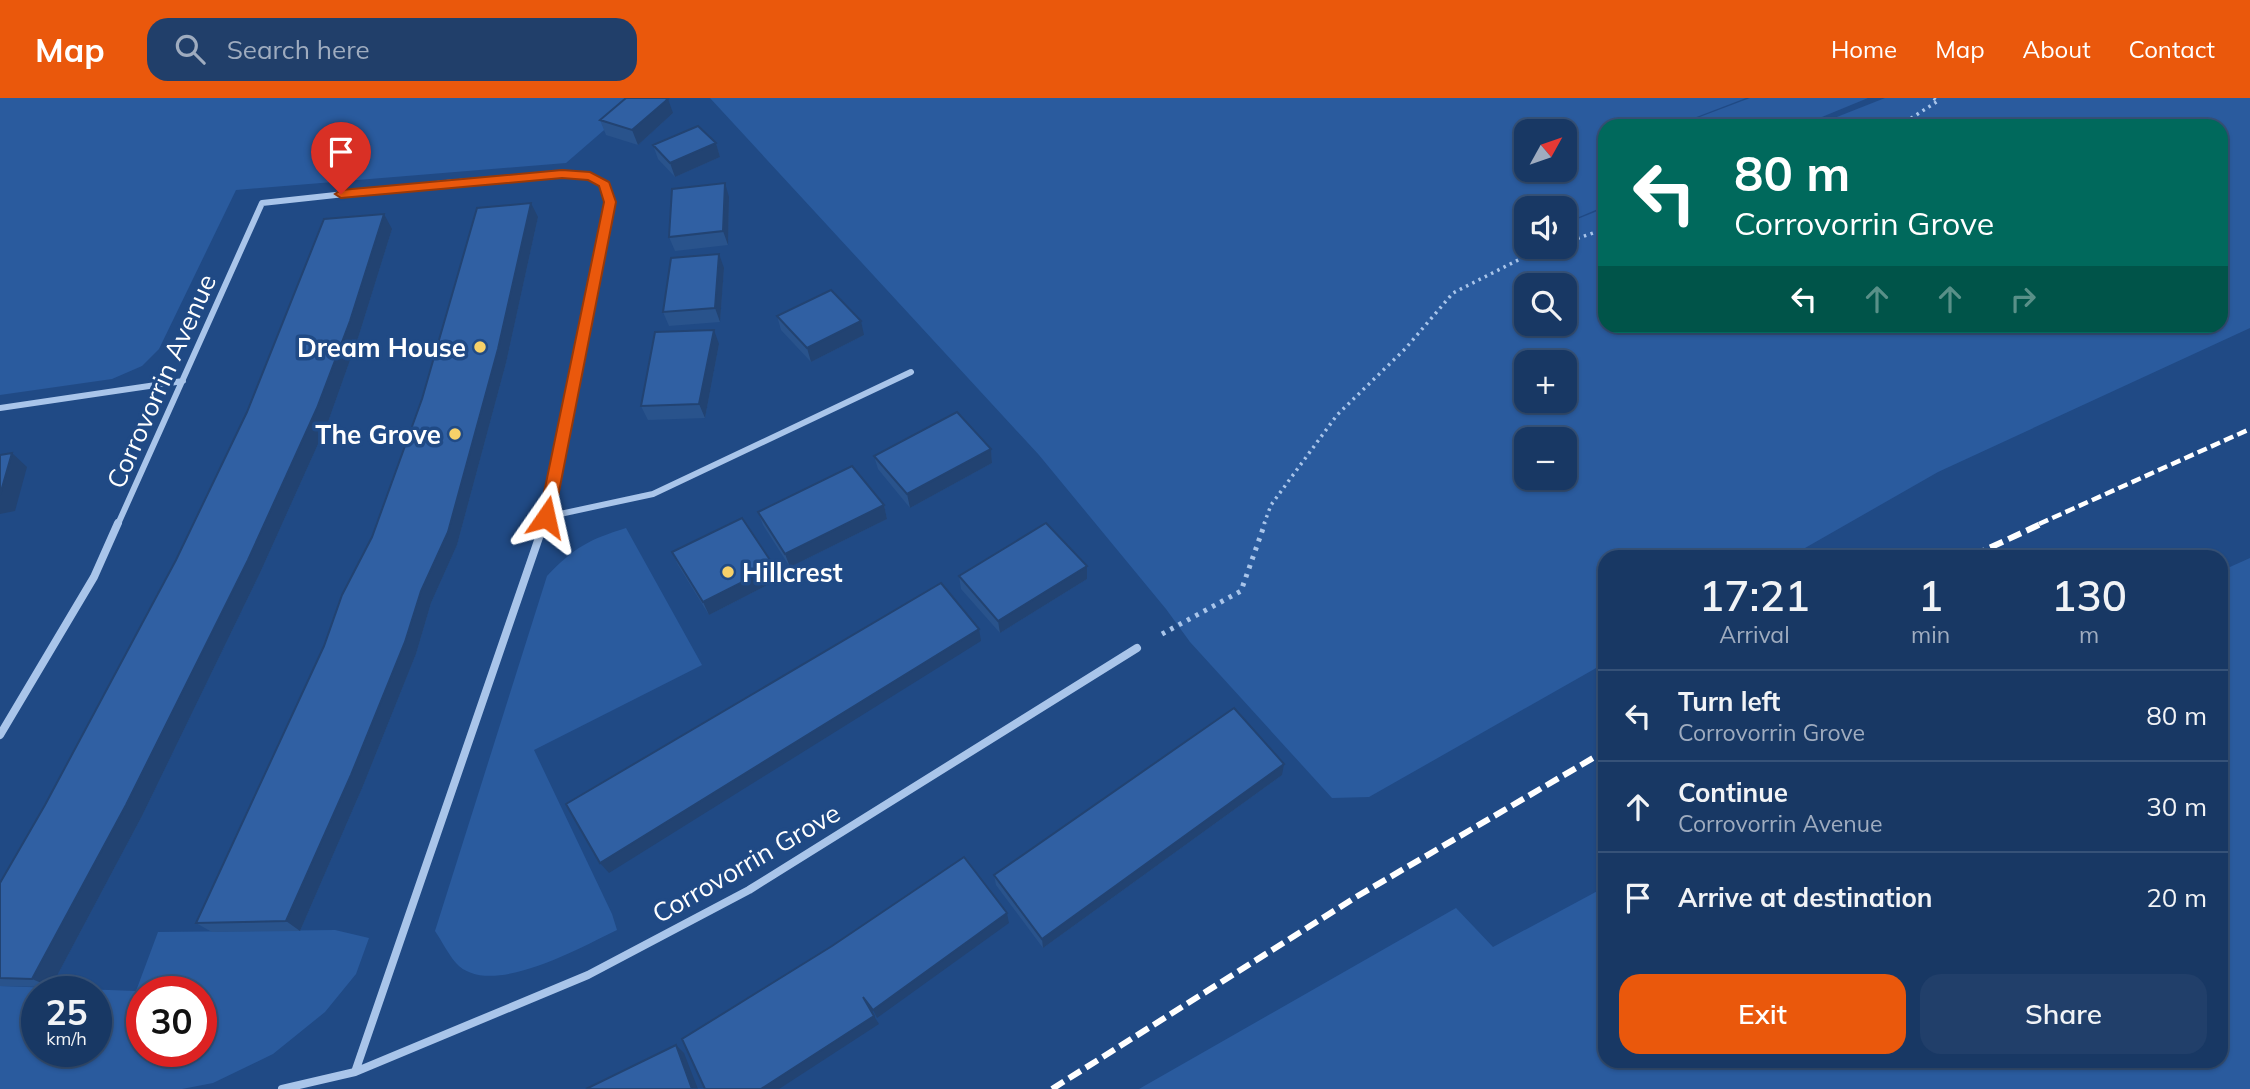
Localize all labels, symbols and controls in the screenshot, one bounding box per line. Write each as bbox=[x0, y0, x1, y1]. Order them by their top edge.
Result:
search box bbox=[147, 18, 637, 81]
text: Map bbox=[35, 29, 105, 70]
icon: search bbox=[171, 30, 209, 68]
text: Search here bbox=[227, 33, 370, 66]
text: Home bbox=[1831, 34, 1897, 64]
text: Map bbox=[1935, 34, 1985, 64]
text: About bbox=[2023, 34, 2091, 64]
text: Contact bbox=[2129, 34, 2215, 64]
north arrow bbox=[1514, 119, 1577, 182]
map controls bbox=[1514, 119, 1577, 490]
pin bbox=[311, 122, 371, 194]
icon: arrive bbox=[322, 133, 360, 171]
text: 80 m bbox=[1734, 142, 1850, 203]
icon: left bbox=[1619, 147, 1710, 238]
button: sound bbox=[1514, 196, 1577, 259]
text: Corrovorrin Grove bbox=[1734, 203, 1994, 243]
street label: Corrovorrin Avenue bbox=[99, 269, 223, 493]
button: search bbox=[1514, 273, 1577, 336]
icon: left bbox=[1785, 280, 1823, 318]
icon: ahead bbox=[1858, 280, 1896, 318]
icon: ahead bbox=[1931, 280, 1969, 318]
icon: right bbox=[2004, 280, 2042, 318]
place label: Dream House bbox=[297, 331, 466, 364]
marker: Dream House bbox=[472, 339, 488, 355]
button: + bbox=[1514, 350, 1577, 413]
place label: The Grove bbox=[315, 418, 441, 451]
marker: The Grove bbox=[447, 426, 463, 442]
button: − bbox=[1514, 427, 1577, 490]
position arrow bbox=[509, 480, 583, 554]
place label: Hillcrest bbox=[742, 556, 843, 589]
marker: Hillcrest bbox=[720, 564, 736, 580]
text: 17:21 bbox=[1699, 569, 1810, 622]
text: 1 bbox=[1918, 569, 1943, 622]
text: 130 bbox=[2051, 569, 2127, 622]
text: Arrival bbox=[1719, 620, 1790, 649]
text: min bbox=[1911, 620, 1950, 649]
text: m bbox=[2079, 620, 2099, 649]
text: Turn left bbox=[1678, 685, 1780, 718]
icon: left bbox=[1619, 697, 1657, 735]
text: 80 m bbox=[2146, 699, 2207, 732]
text: Corrovorrin Grove bbox=[1678, 718, 1865, 747]
text: Continue bbox=[1678, 776, 1788, 809]
icon: ahead bbox=[1619, 788, 1657, 826]
text: 30 m bbox=[2146, 790, 2207, 823]
street label: Corrovorrin Grove bbox=[646, 796, 846, 930]
text: Corrovorrin Avenue bbox=[1678, 809, 1883, 838]
icon: arrive bbox=[1619, 879, 1657, 917]
text: Arrive at destination bbox=[1678, 881, 1933, 914]
text: 20 m bbox=[2146, 881, 2207, 914]
button: Exit bbox=[1619, 974, 1906, 1054]
button: Share bbox=[1920, 974, 2207, 1054]
speed limit sign: 30 bbox=[126, 976, 217, 1067]
text: 25 bbox=[45, 990, 88, 1034]
text: km/h bbox=[46, 1027, 87, 1050]

